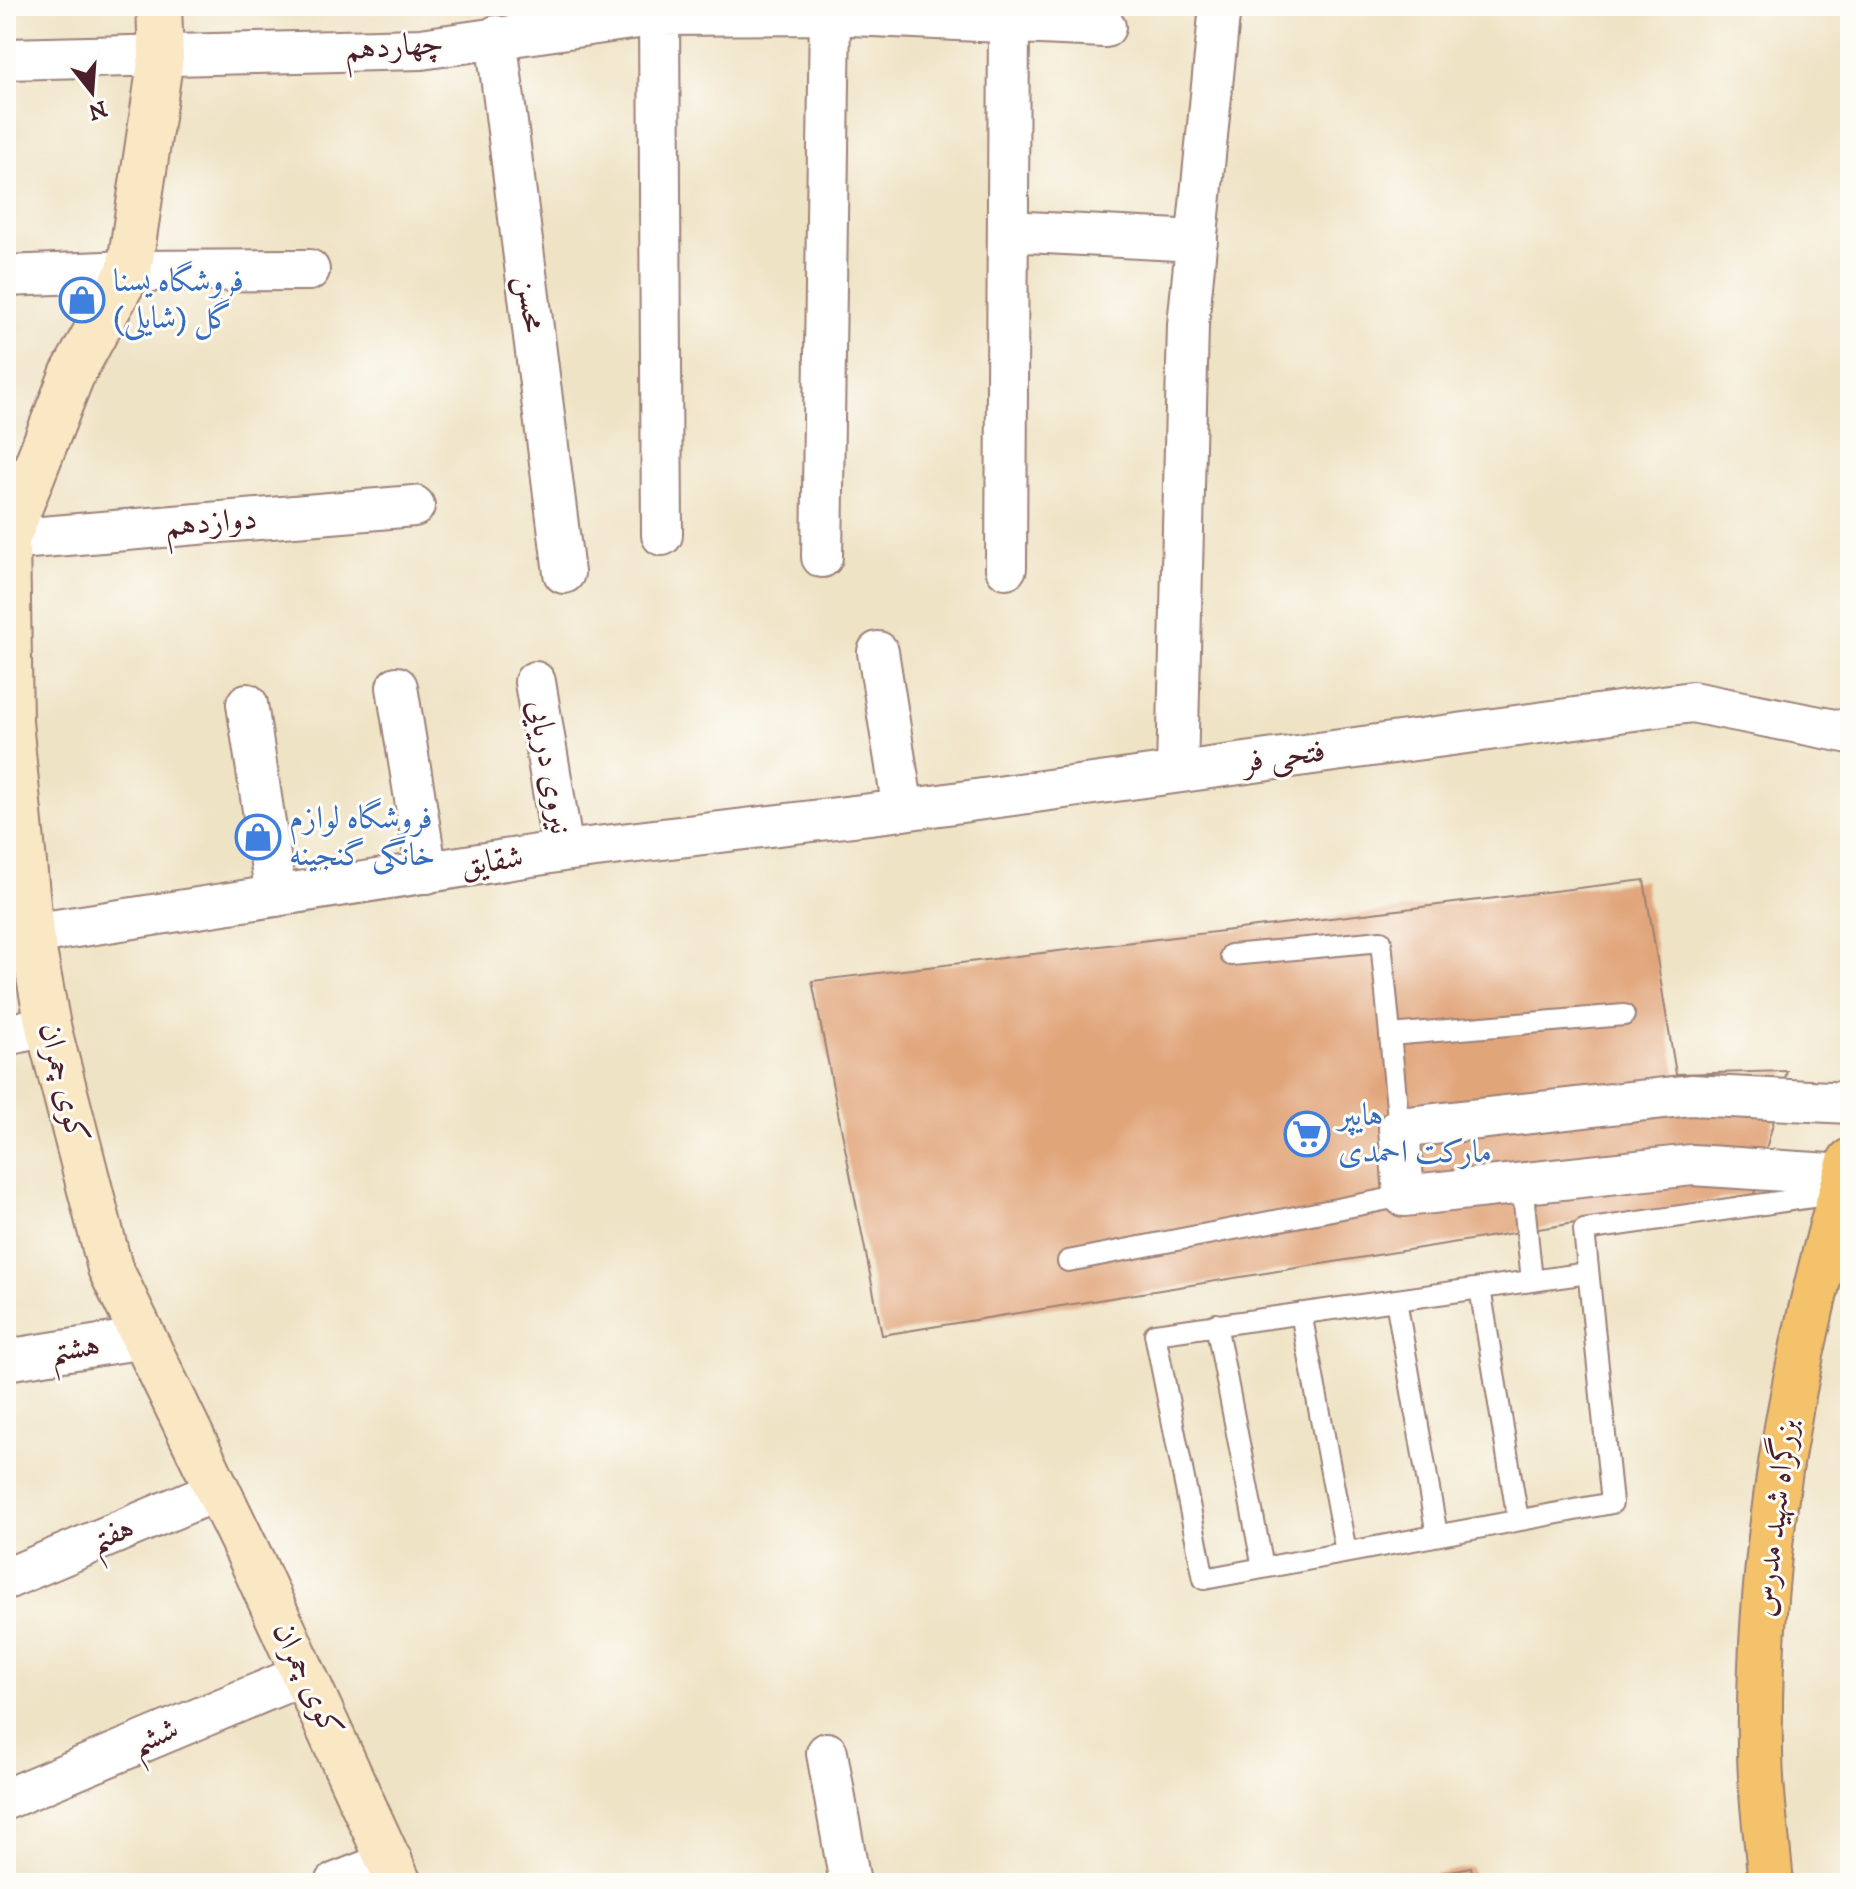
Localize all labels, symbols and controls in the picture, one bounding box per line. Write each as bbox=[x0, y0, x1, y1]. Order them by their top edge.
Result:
street label: چهاردهم bbox=[343, 24, 445, 78]
north arrow bbox=[52, 52, 132, 132]
text: N bbox=[85, 94, 110, 125]
place label: فروشگاه یسنا گل (شایلی) bbox=[113, 260, 244, 341]
street label: محسن bbox=[507, 273, 553, 335]
shop icon: فروشگاه یسنا گل (شایلی) bbox=[58, 276, 106, 324]
street label: دوازدهم bbox=[163, 499, 260, 555]
street label: نیروی دریایی bbox=[518, 697, 580, 837]
street label: فتحی فر bbox=[1237, 731, 1328, 783]
place label: فروشگاه لوازم خانگی گنجینه bbox=[289, 797, 436, 876]
shop icon: فروشگاه لوازم خانگی گنجینه bbox=[234, 813, 282, 861]
street label: شقایق bbox=[458, 837, 526, 887]
street label: کوی چمران bbox=[29, 1018, 97, 1148]
place label: هایپر مارکت احمدی bbox=[1335, 1096, 1492, 1173]
supermarket icon: هایپر مارکت احمدی bbox=[1283, 1110, 1331, 1158]
street label: هشتم bbox=[47, 1325, 105, 1383]
street label: بزرگراه شهید مدرس bbox=[1741, 1416, 1808, 1619]
street label: هفتم bbox=[84, 1508, 144, 1571]
street label: کوی چمران bbox=[263, 1616, 351, 1744]
street label: ششم bbox=[125, 1709, 189, 1774]

